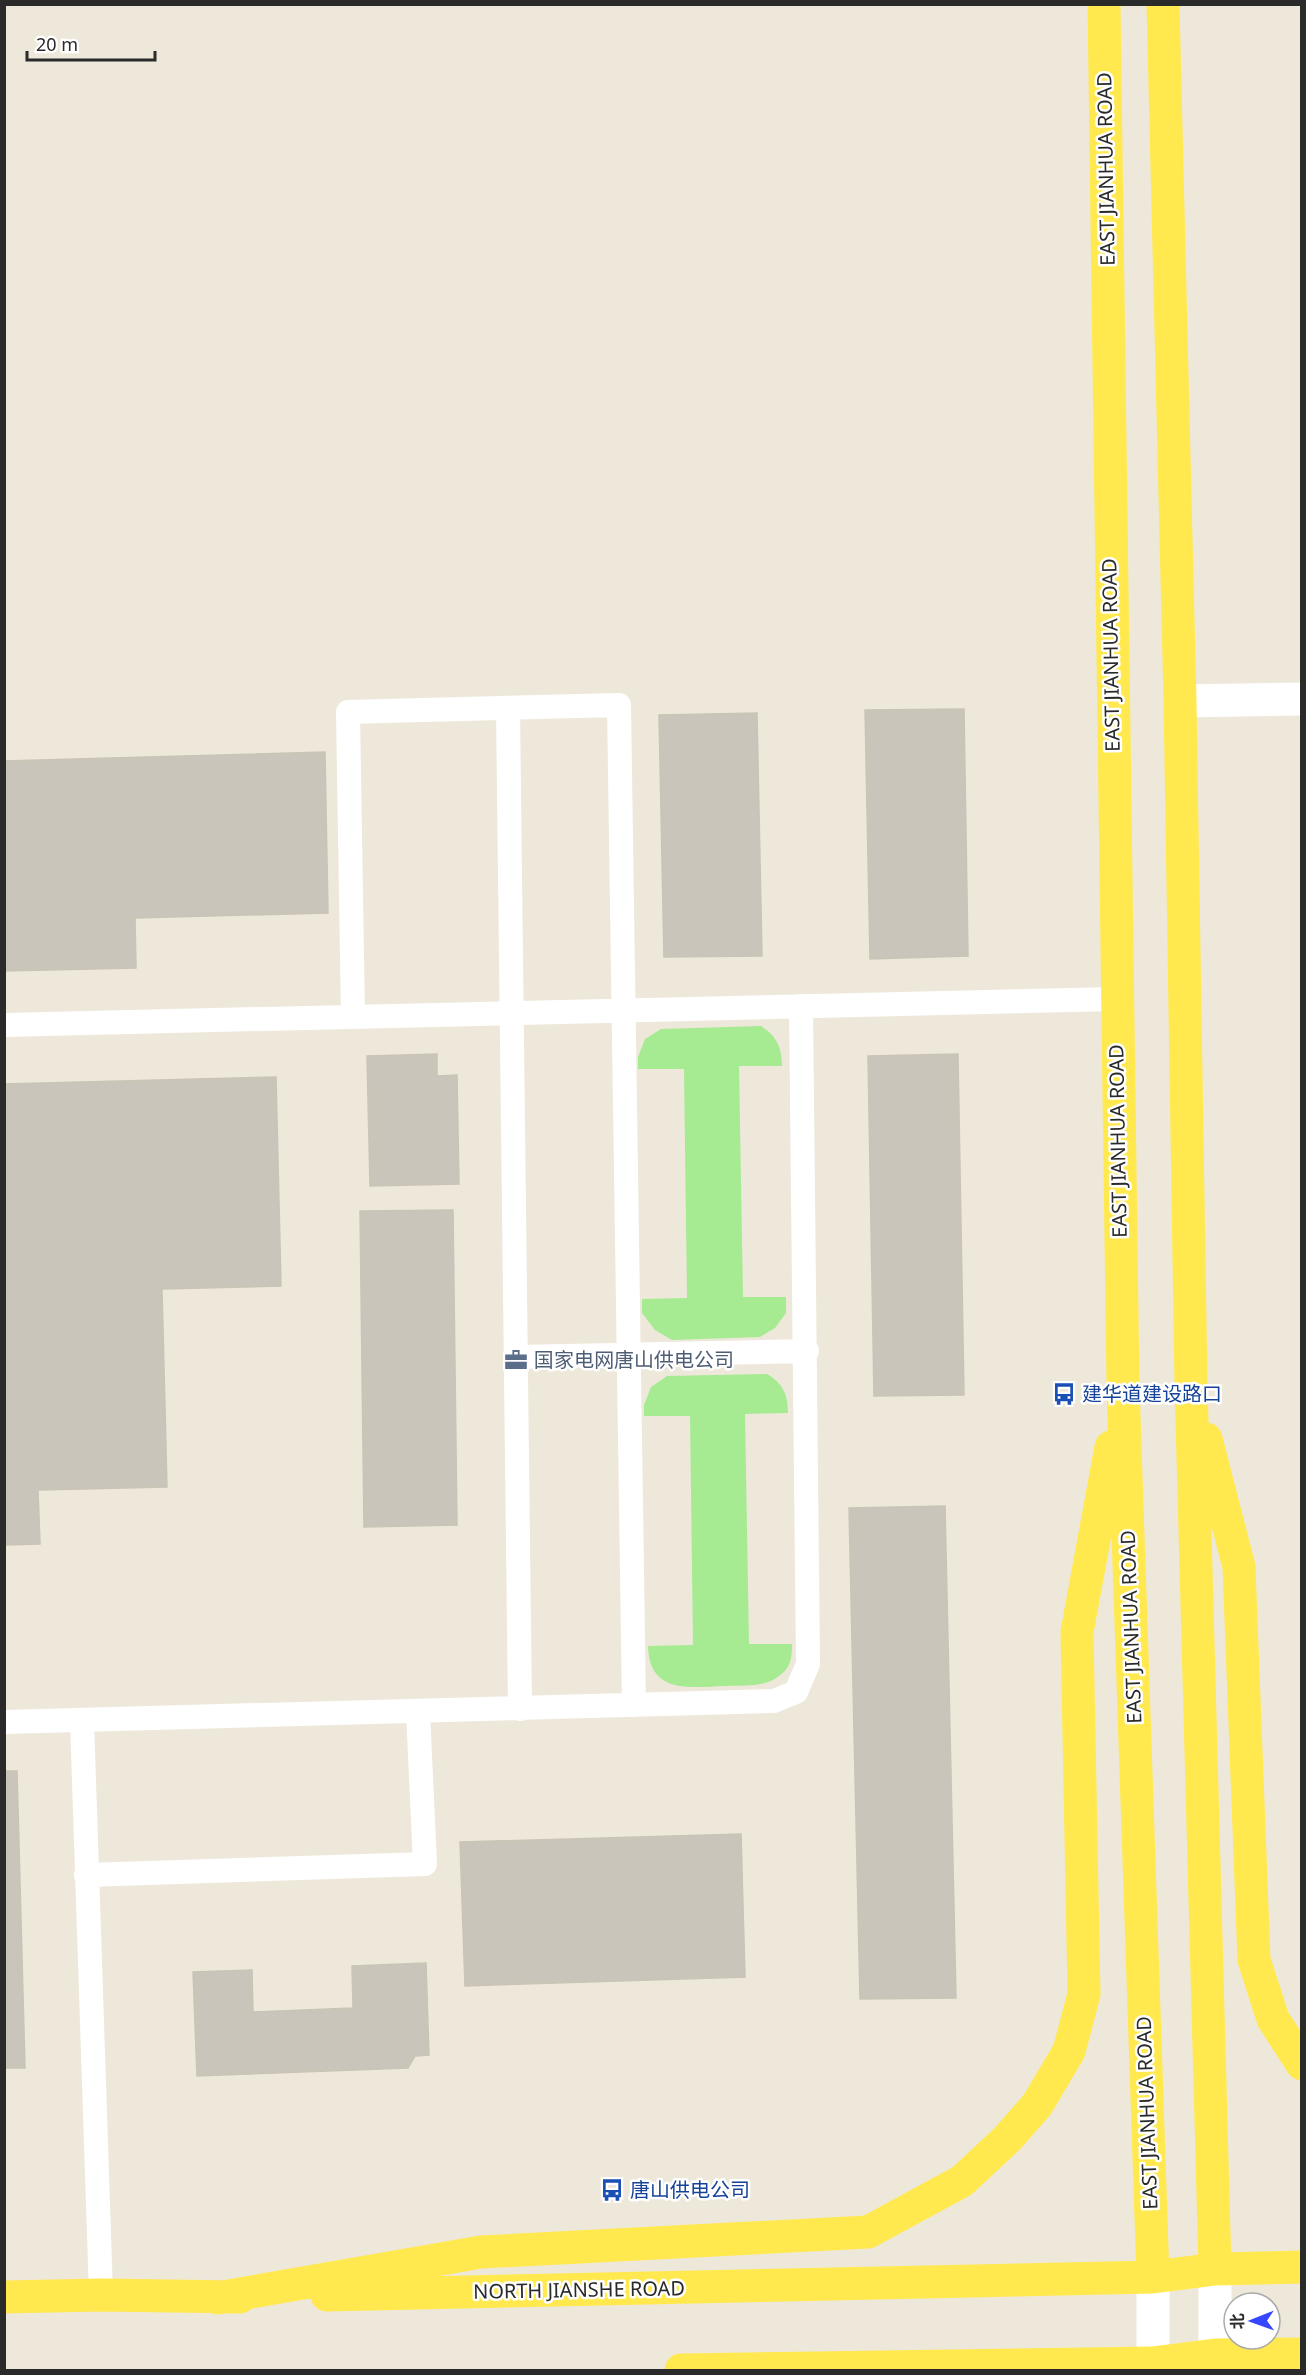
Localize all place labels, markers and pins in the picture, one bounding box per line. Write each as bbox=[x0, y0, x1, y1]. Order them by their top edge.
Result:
place label: 国家电网唐山供电公司 bbox=[534, 1346, 734, 1373]
office icon: 国家电网唐山供电公司 bbox=[503, 1347, 529, 1373]
place label: 建华道建设路口 bbox=[1082, 1380, 1222, 1407]
bus stop icon: 建华道建设路口 bbox=[1051, 1381, 1077, 1407]
place label: 唐山供电公司 bbox=[630, 2176, 750, 2203]
bus stop icon: 唐山供电公司 bbox=[599, 2177, 625, 2203]

